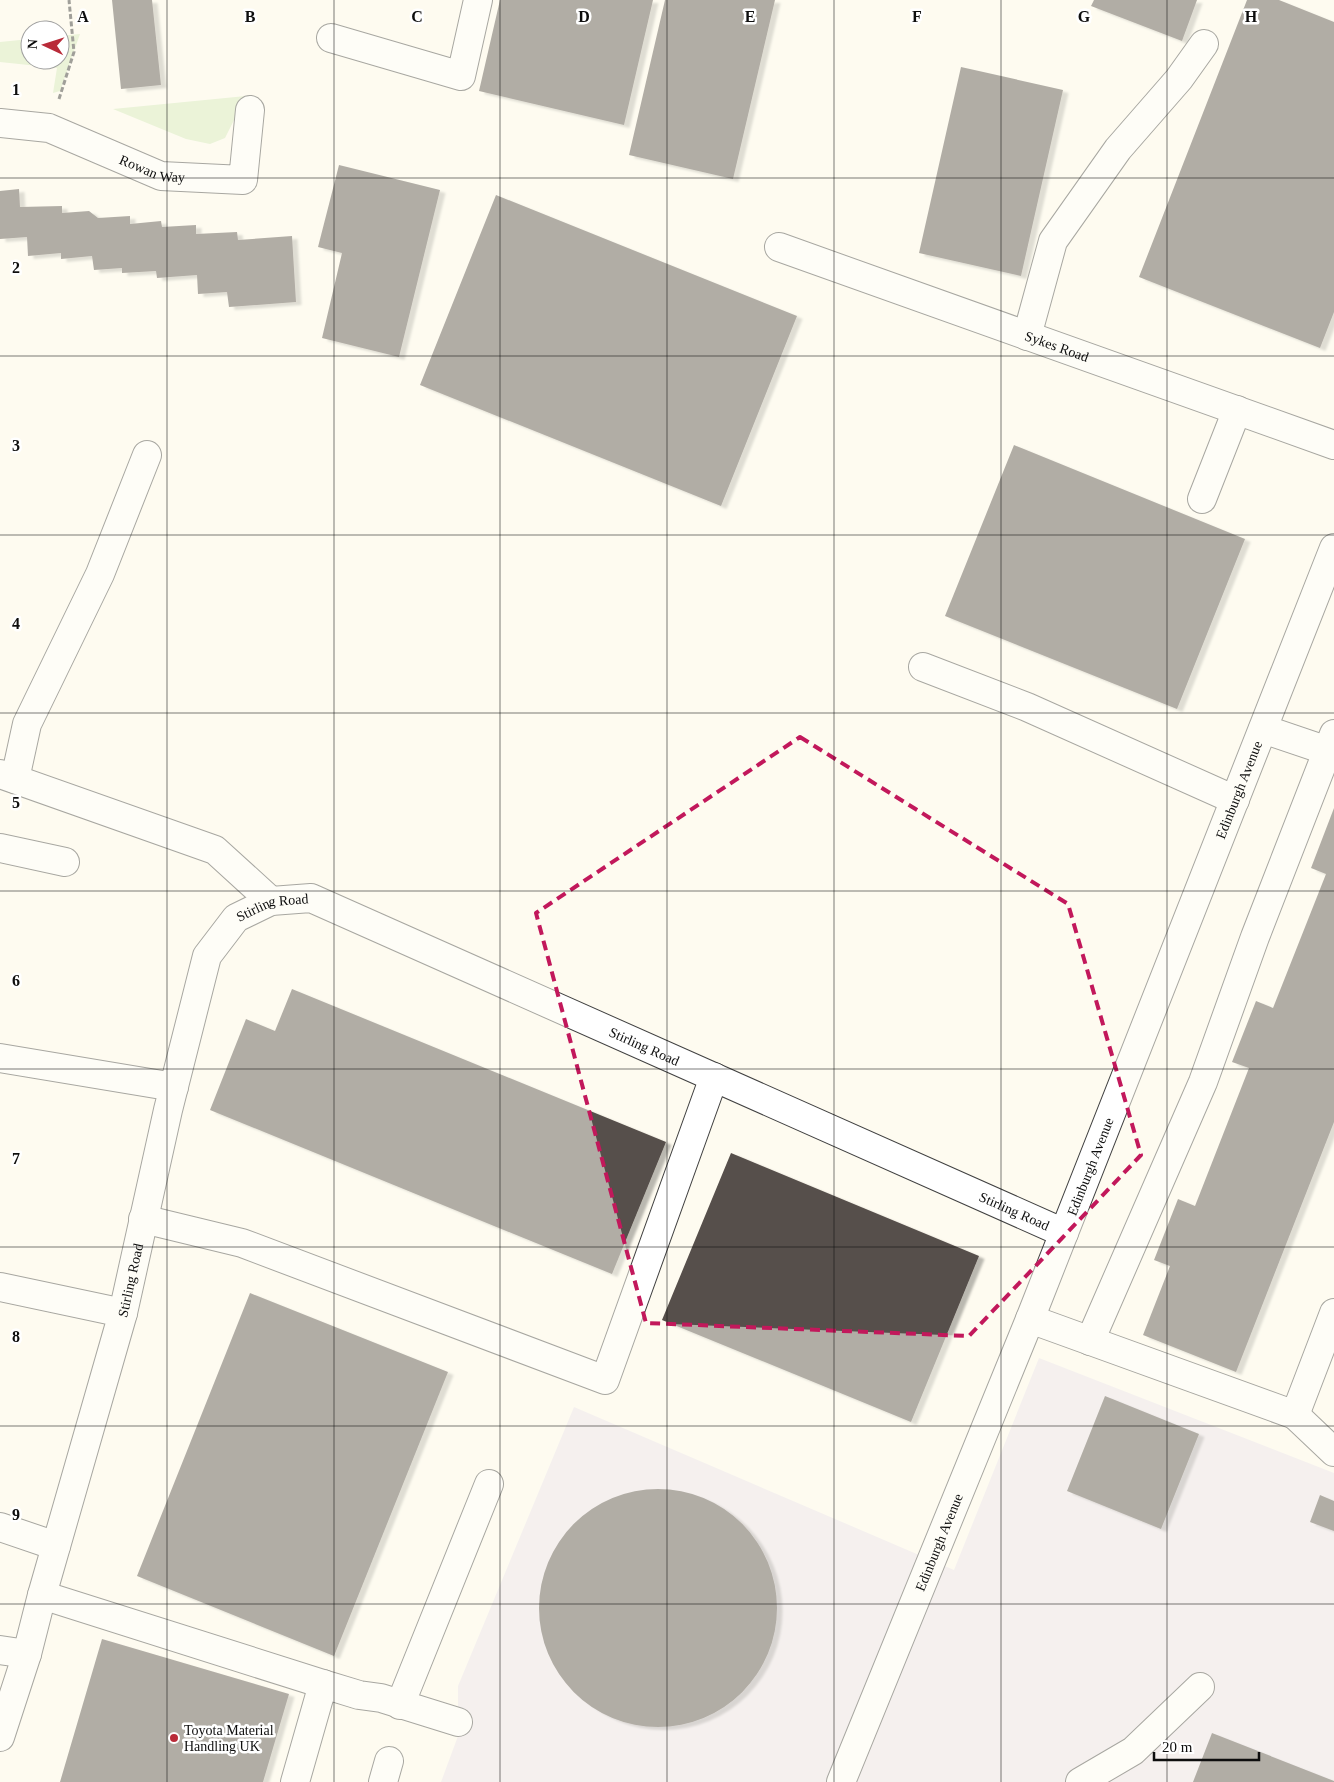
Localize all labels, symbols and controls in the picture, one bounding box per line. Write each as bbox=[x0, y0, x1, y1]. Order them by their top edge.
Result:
text: A bbox=[77, 8, 89, 25]
text: B bbox=[245, 8, 256, 25]
text: C bbox=[411, 8, 423, 25]
text: D bbox=[578, 8, 590, 25]
text: E bbox=[745, 8, 755, 25]
text: F bbox=[912, 8, 922, 25]
text: G bbox=[1078, 8, 1091, 25]
text: H bbox=[1245, 8, 1258, 25]
north arrow bbox=[20, 20, 70, 70]
text: N bbox=[25, 39, 40, 50]
text: 1 bbox=[12, 81, 20, 98]
street label: Rowan Way bbox=[117, 152, 185, 185]
text: 2 bbox=[12, 259, 20, 276]
street label: Sykes Road bbox=[1023, 328, 1091, 364]
text: 3 bbox=[12, 437, 20, 454]
text: 4 bbox=[12, 615, 20, 632]
street label: Edinburgh Avenue bbox=[1213, 739, 1265, 841]
text: 5 bbox=[12, 794, 20, 811]
street label: Stirling Road bbox=[234, 891, 309, 924]
text: 6 bbox=[12, 972, 20, 989]
street label: Stirling Road bbox=[607, 1024, 682, 1068]
street label: Edinburgh Avenue bbox=[1064, 1115, 1116, 1218]
text: 7 bbox=[12, 1150, 20, 1167]
street label: Stirling Road bbox=[977, 1189, 1052, 1233]
street label: Stirling Road bbox=[115, 1242, 146, 1319]
text: 8 bbox=[12, 1328, 20, 1345]
street label: Edinburgh Avenue bbox=[912, 1491, 966, 1593]
text: 9 bbox=[12, 1506, 20, 1523]
place label: Toyota Material Handling UK bbox=[184, 1723, 274, 1754]
scale bar bbox=[1154, 1730, 1259, 1762]
marker: Toyota Material Handling UK bbox=[168, 1732, 180, 1744]
text: 20 m bbox=[1162, 1739, 1193, 1755]

